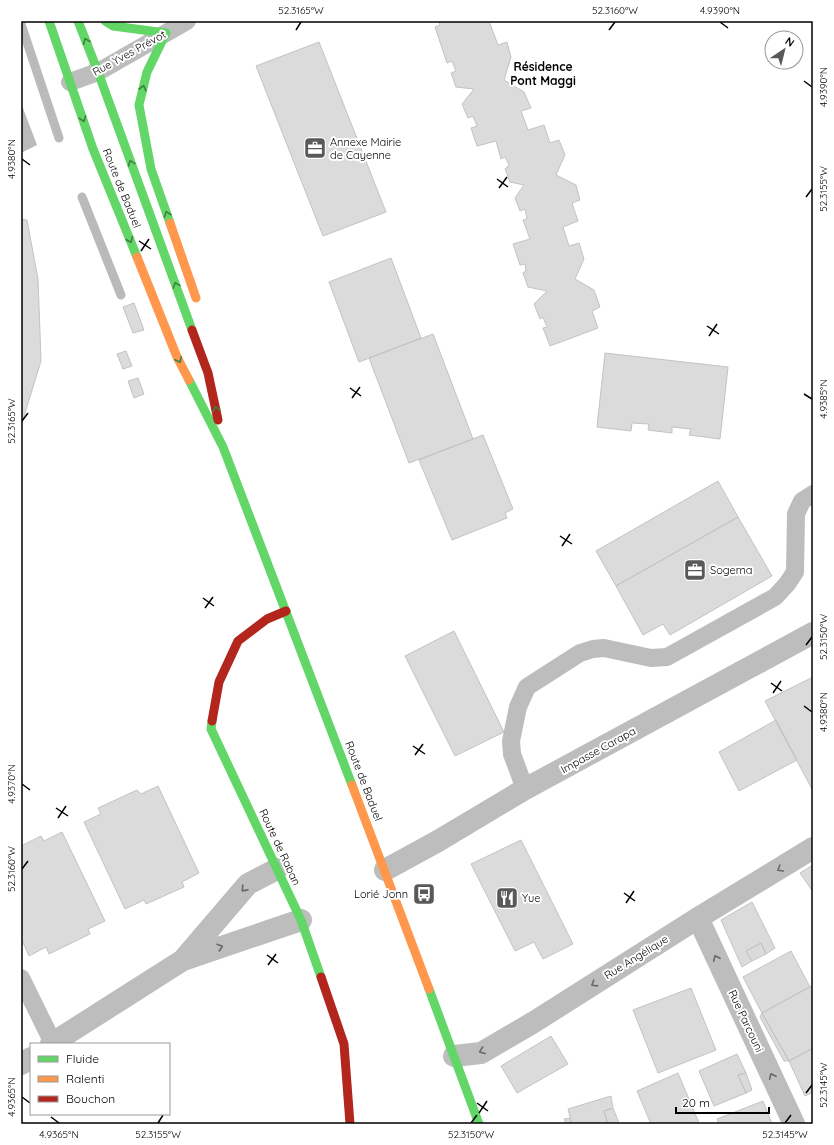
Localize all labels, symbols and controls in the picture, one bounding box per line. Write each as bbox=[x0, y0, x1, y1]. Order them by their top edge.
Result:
text: 52.3165°W bbox=[278, 4, 324, 17]
text: 52.3160°W bbox=[592, 4, 638, 17]
text: 4.9390°N bbox=[700, 4, 740, 17]
street label: Rue Yves Prévot bbox=[90, 27, 168, 79]
north arrow bbox=[764, 30, 804, 70]
text: N bbox=[782, 34, 797, 50]
one-way arrow bbox=[82, 38, 90, 45]
district label: Résidence Pont Maggi bbox=[510, 59, 576, 88]
text: 4.9390°N bbox=[817, 67, 830, 107]
one-way arrow bbox=[139, 85, 147, 91]
one-way arrow bbox=[78, 115, 87, 122]
office icon: Annexe Mairie de Cayenne bbox=[302, 135, 328, 161]
place label: Annexe Mairie de Cayenne bbox=[330, 135, 401, 162]
text: 4.9380°N bbox=[5, 139, 18, 179]
street label: Route de Baduel bbox=[100, 146, 144, 230]
one-way arrow bbox=[127, 160, 136, 167]
text: 52.3155°W bbox=[817, 166, 830, 212]
one-way arrow bbox=[163, 210, 172, 217]
one-way arrow bbox=[125, 237, 133, 244]
one-way arrow bbox=[172, 282, 180, 289]
one-way arrow bbox=[174, 356, 182, 364]
text: 4.9385°N bbox=[817, 379, 830, 419]
text: 52.3165°W bbox=[5, 398, 18, 444]
one-way arrow bbox=[212, 406, 220, 412]
office icon: Sogema bbox=[682, 557, 708, 583]
place label: Sogema bbox=[710, 563, 752, 577]
text: 52.3150°W bbox=[817, 614, 830, 660]
text: 4.9380°N bbox=[817, 692, 830, 732]
street label: Impasse Carapa bbox=[558, 724, 638, 776]
street label: Route de Baduel bbox=[342, 739, 386, 823]
text: 4.9370°N bbox=[5, 764, 18, 804]
street label: Route de Raban bbox=[256, 807, 304, 887]
text: 52.3160°W bbox=[5, 846, 18, 892]
one-way arrow bbox=[777, 864, 784, 871]
bus stop icon: Lorié Jonn bbox=[411, 881, 437, 907]
one-way arrow bbox=[242, 884, 249, 892]
restaurant icon: Yue bbox=[494, 885, 520, 911]
place label: Lorié Jonn bbox=[354, 887, 408, 901]
place label: Yue bbox=[522, 891, 540, 905]
street label: Rue Angélique bbox=[601, 932, 671, 982]
one-way arrow bbox=[216, 944, 223, 952]
one-way arrow bbox=[713, 955, 721, 963]
one-way arrow bbox=[591, 979, 598, 987]
street label: Rue Parcouni bbox=[725, 988, 767, 1054]
legend bbox=[30, 1043, 170, 1115]
one-way arrow bbox=[479, 1046, 486, 1054]
text: Fluide bbox=[66, 1051, 99, 1066]
text: 52.3145°W bbox=[817, 1062, 830, 1108]
text: Ralenti bbox=[66, 1071, 104, 1086]
one-way arrow bbox=[769, 1073, 777, 1080]
text: 4.9365°N bbox=[5, 1077, 18, 1117]
scale bar bbox=[676, 1089, 769, 1115]
text: Bouchon bbox=[66, 1091, 115, 1106]
text: 20 m bbox=[682, 1095, 710, 1110]
text: 4.9365°N bbox=[39, 1128, 79, 1141]
text: 52.3155°W bbox=[135, 1128, 181, 1141]
text: 52.3150°W bbox=[448, 1128, 494, 1141]
text: 52.3145°W bbox=[762, 1128, 808, 1141]

